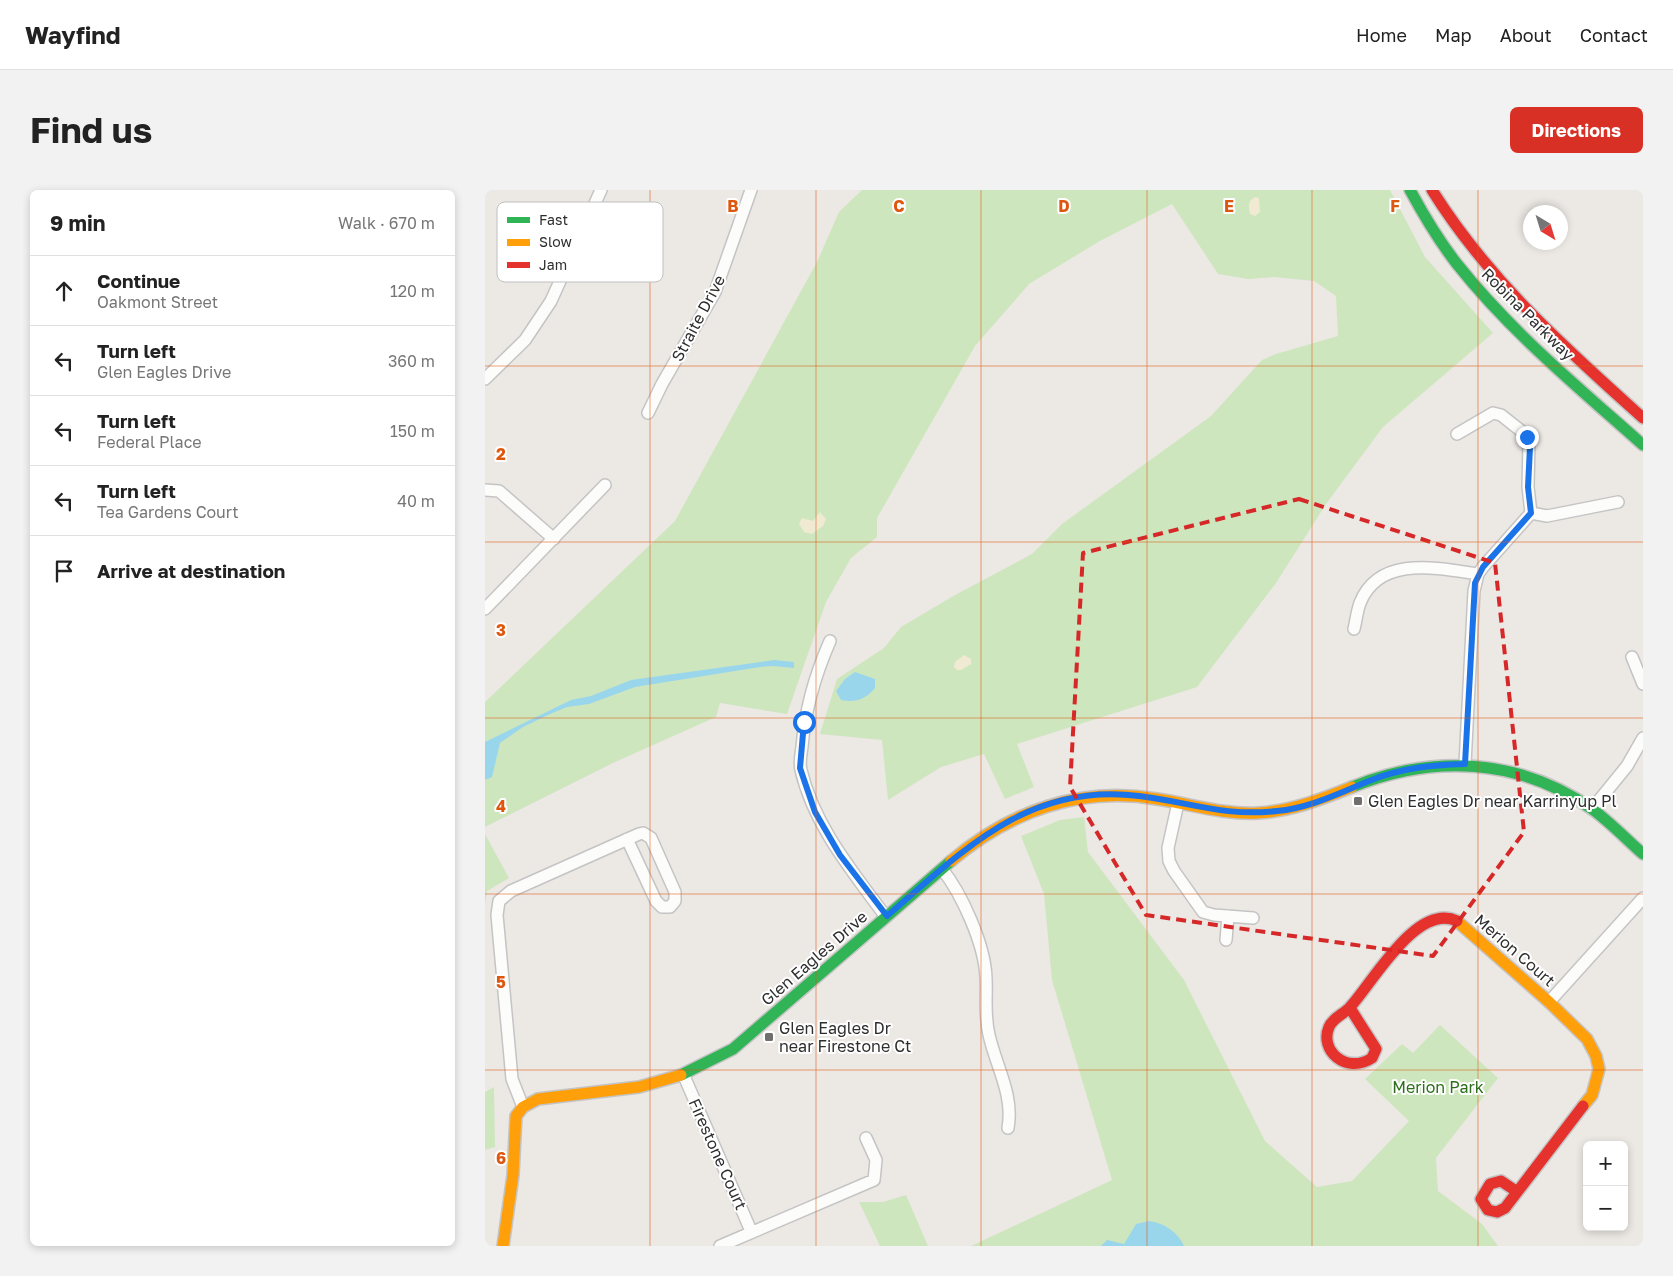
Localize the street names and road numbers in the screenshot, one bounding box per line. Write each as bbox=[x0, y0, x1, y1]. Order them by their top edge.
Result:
street label: Robina Parkway bbox=[1478, 264, 1578, 364]
street label: Straite Drive bbox=[667, 271, 729, 365]
street label: Glen Eagles Drive bbox=[757, 906, 871, 1010]
street label: Merion Court bbox=[1471, 910, 1559, 990]
street label: Firestone Court bbox=[684, 1095, 752, 1213]

